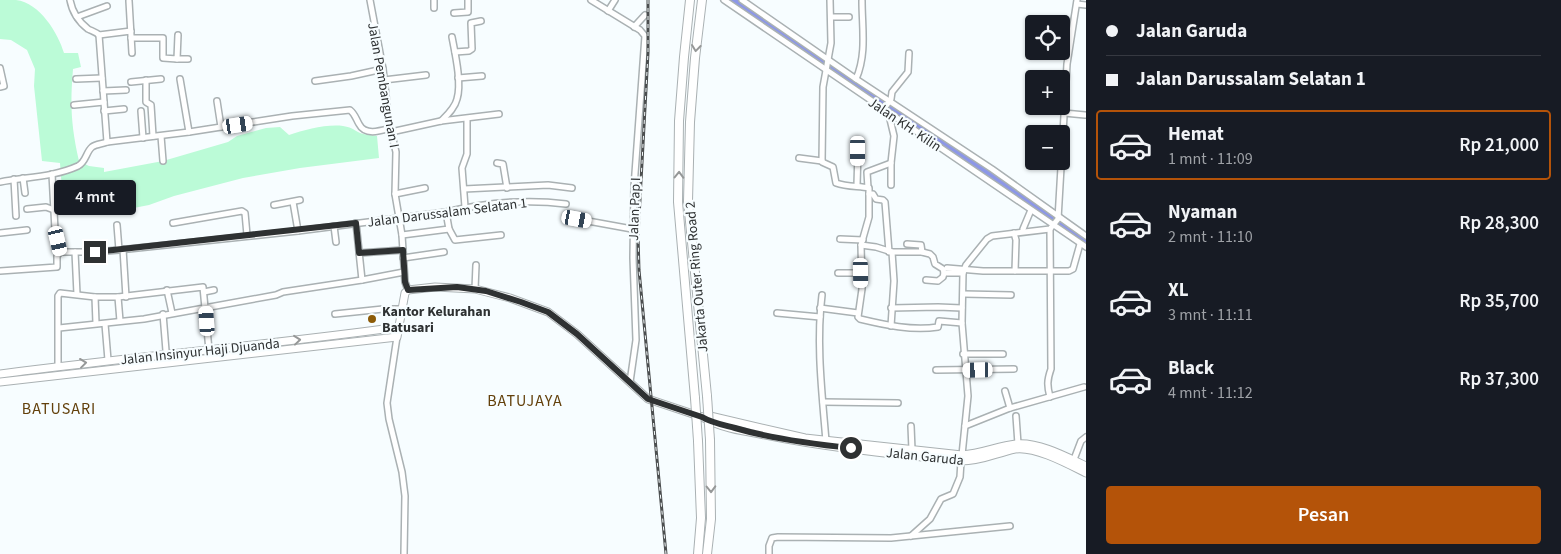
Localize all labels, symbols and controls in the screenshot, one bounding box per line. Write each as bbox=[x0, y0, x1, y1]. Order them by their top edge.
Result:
map controls bbox=[1025, 15, 1070, 170]
button: locate bbox=[1025, 15, 1070, 60]
text: Jalan Garuda bbox=[1136, 18, 1247, 45]
street label: Jalan Pembangunan I bbox=[362, 21, 404, 149]
one-way arrow bbox=[691, 45, 702, 53]
text: Jalan Darussalam Selatan 1 bbox=[1136, 66, 1366, 93]
button: + bbox=[1025, 70, 1070, 115]
street label: Jalan KH. Kilin bbox=[864, 93, 945, 157]
car bbox=[222, 115, 253, 135]
text: Hemat bbox=[1168, 121, 1224, 148]
icon: car bbox=[1108, 123, 1153, 168]
button: − bbox=[1025, 125, 1070, 170]
text: Rp 21,000 bbox=[1459, 132, 1539, 159]
car bbox=[850, 136, 865, 166]
text: 1 mnt · 11:09 bbox=[1168, 148, 1253, 170]
one-way arrow bbox=[673, 171, 684, 179]
street label: Jalan Pap I bbox=[624, 177, 646, 241]
callout: 4 mnt bbox=[54, 180, 136, 214]
text: 4 mnt bbox=[75, 186, 115, 208]
street label: Jalan Darussalam Selatan 1 bbox=[366, 193, 528, 233]
text: Nyaman bbox=[1168, 199, 1237, 226]
street label: Jakarta Outer Ring Road 2 bbox=[680, 201, 714, 353]
icon: car bbox=[1108, 201, 1153, 246]
car bbox=[560, 209, 593, 229]
text: Rp 28,300 bbox=[1459, 210, 1539, 237]
car bbox=[47, 225, 68, 257]
text: 2 mnt · 11:10 bbox=[1168, 226, 1253, 248]
route end bbox=[84, 241, 106, 263]
car bbox=[853, 258, 868, 288]
text: XL bbox=[1168, 277, 1189, 304]
icon: car bbox=[1108, 279, 1153, 324]
text: Rp 35,700 bbox=[1459, 288, 1539, 315]
place label: Kantor Kelurahan Batusari bbox=[382, 302, 491, 338]
text: 3 mnt · 11:11 bbox=[1168, 304, 1253, 326]
car bbox=[198, 306, 215, 336]
marker: Kantor Kelurahan Batusari bbox=[366, 313, 378, 325]
street label: Jalan Insinyur Haji Djuanda bbox=[119, 334, 281, 370]
one-way arrow bbox=[293, 335, 301, 346]
text: Black bbox=[1168, 355, 1214, 382]
icon: car bbox=[1108, 357, 1153, 402]
one-way arrow bbox=[79, 358, 87, 369]
car bbox=[962, 362, 993, 378]
text: Rp 37,300 bbox=[1459, 366, 1539, 393]
text: 4 mnt · 11:12 bbox=[1168, 382, 1253, 404]
district label: BATUJAYA bbox=[487, 390, 563, 412]
district label: BATUSARI bbox=[22, 398, 96, 420]
route start bbox=[840, 437, 862, 459]
street label: Jalan Garuda bbox=[885, 443, 965, 471]
one-way arrow bbox=[706, 486, 716, 493]
button: Pesan bbox=[1106, 486, 1541, 544]

